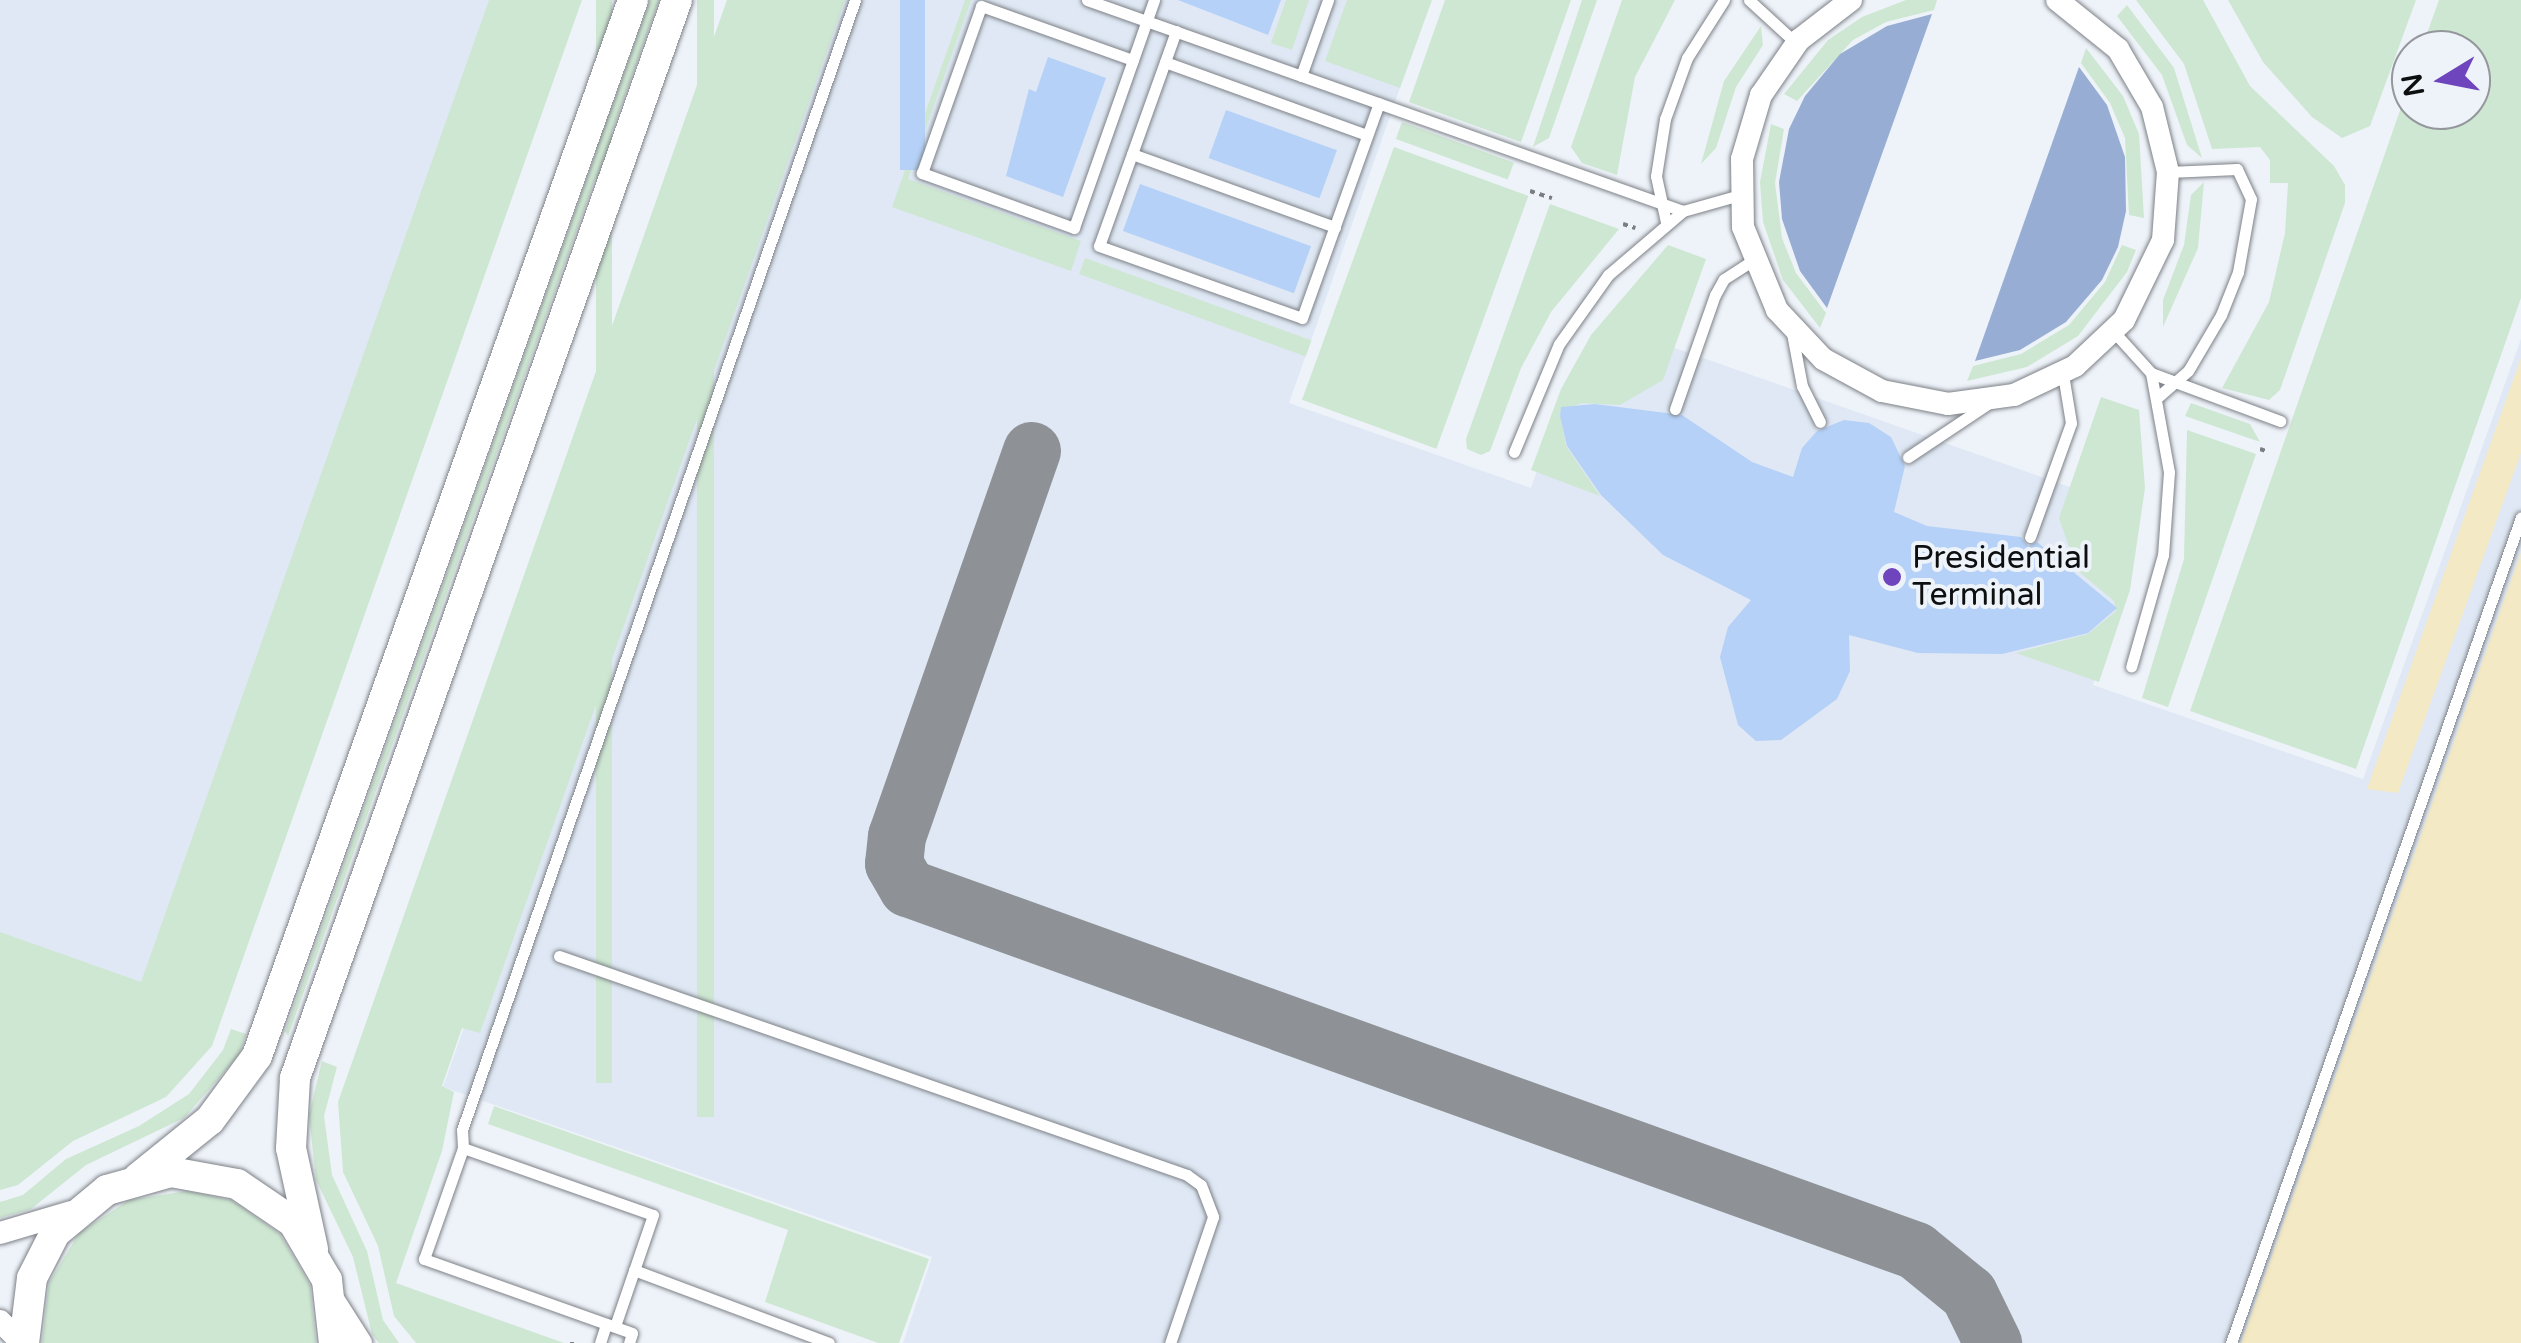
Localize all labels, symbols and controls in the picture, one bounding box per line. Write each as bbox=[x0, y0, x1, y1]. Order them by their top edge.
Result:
north arrow bbox=[2391, 30, 2491, 130]
text: N bbox=[2395, 71, 2432, 99]
place label: Presidential Terminal bbox=[1912, 540, 2090, 615]
marker: Presidential Terminal bbox=[1881, 566, 1903, 588]

